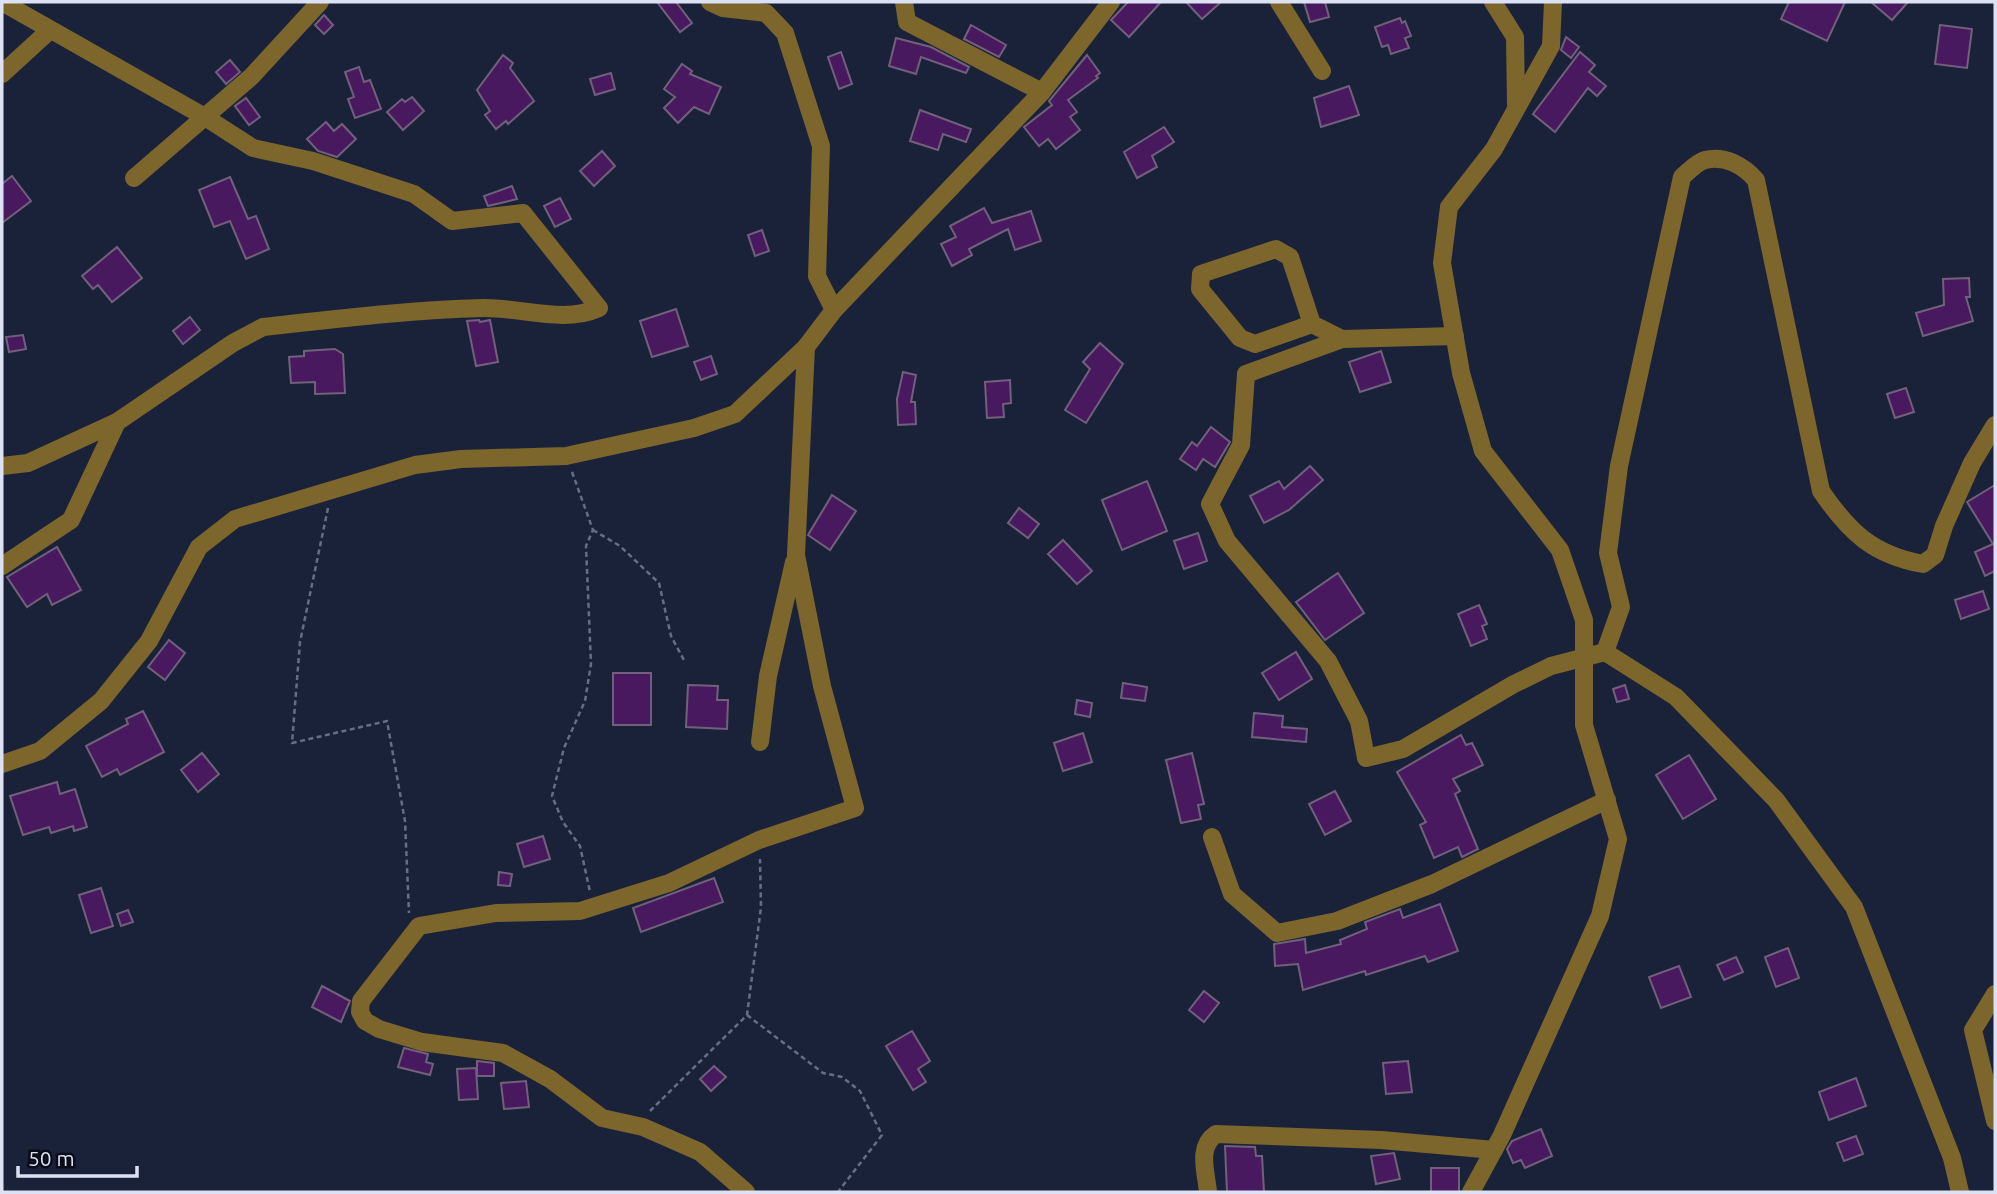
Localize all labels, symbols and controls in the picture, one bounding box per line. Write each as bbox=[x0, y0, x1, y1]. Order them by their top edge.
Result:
scale bar bbox=[18, 1134, 136, 1178]
text: 50 m bbox=[28, 1146, 75, 1170]

